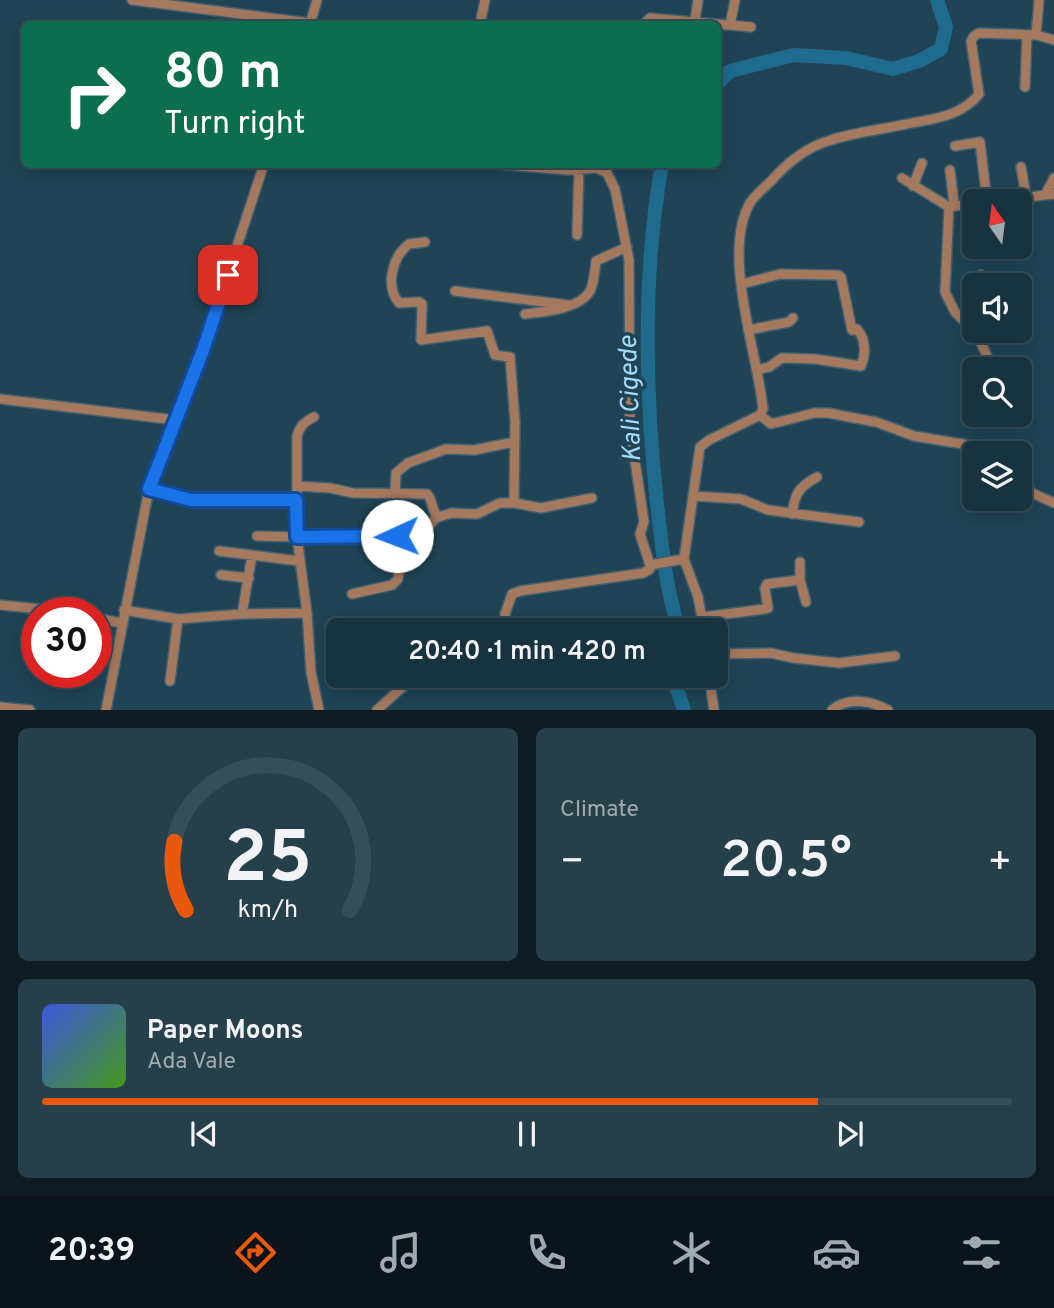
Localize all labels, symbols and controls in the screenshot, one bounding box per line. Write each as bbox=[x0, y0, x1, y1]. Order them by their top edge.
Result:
text: 80 m bbox=[164, 44, 281, 106]
icon: right bbox=[49, 49, 140, 140]
text: Turn right bbox=[164, 105, 306, 145]
north arrow bbox=[962, 189, 1032, 259]
map controls bbox=[962, 189, 1032, 511]
pin bbox=[198, 245, 258, 305]
icon: arrive bbox=[209, 256, 247, 294]
button: sound bbox=[962, 273, 1032, 343]
water label: Kali Cigede bbox=[613, 335, 650, 462]
button: search bbox=[962, 357, 1032, 427]
button: layers bbox=[962, 441, 1032, 511]
position arrow bbox=[360, 499, 434, 573]
speed limit sign: 30 bbox=[21, 597, 112, 688]
text: 20:40 · 1 min · 420 m bbox=[408, 636, 646, 669]
text: Climate bbox=[560, 796, 639, 825]
text: 25 bbox=[224, 817, 313, 909]
text: 20.5° bbox=[720, 830, 852, 896]
text: − bbox=[560, 839, 585, 888]
text: + bbox=[987, 839, 1012, 888]
text: km/h bbox=[238, 895, 298, 927]
text: Paper Moons bbox=[147, 1015, 303, 1048]
text: Ada Vale bbox=[147, 1048, 236, 1077]
icon: previous bbox=[185, 1115, 223, 1153]
icon: pause bbox=[508, 1115, 546, 1153]
icon: next bbox=[831, 1115, 869, 1153]
icon: directions bbox=[231, 1228, 280, 1277]
icon: music bbox=[376, 1228, 425, 1277]
icon: phone bbox=[522, 1228, 571, 1277]
icon: climate bbox=[667, 1228, 716, 1277]
icon: car bbox=[812, 1228, 861, 1277]
icon: filters bbox=[957, 1228, 1006, 1277]
text: 20:39 bbox=[48, 1232, 135, 1272]

